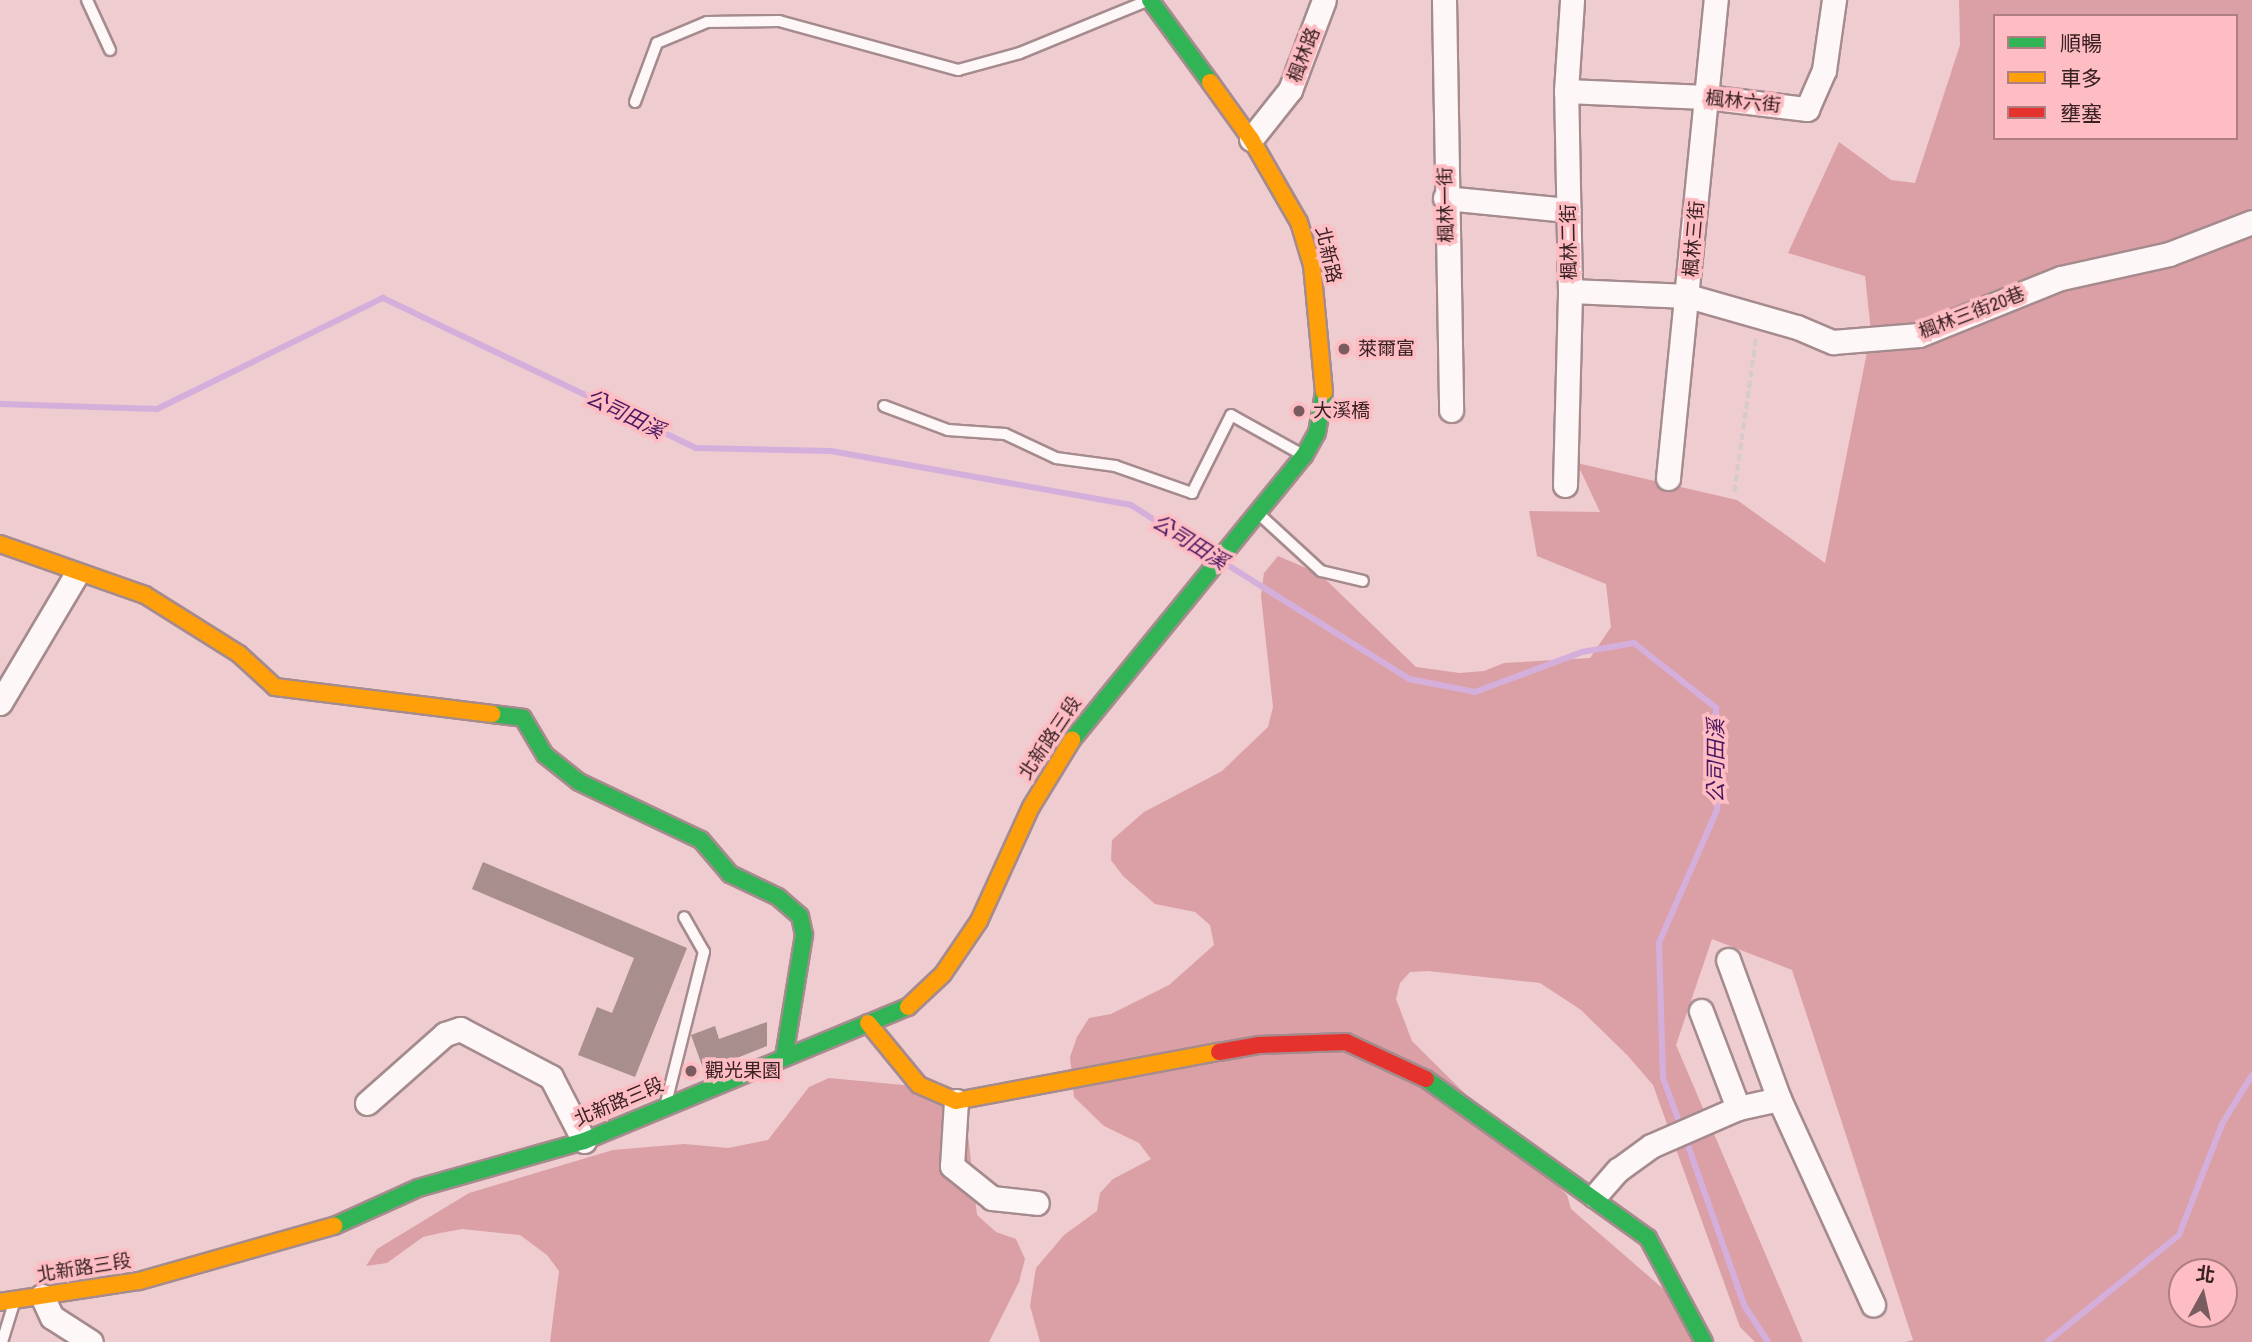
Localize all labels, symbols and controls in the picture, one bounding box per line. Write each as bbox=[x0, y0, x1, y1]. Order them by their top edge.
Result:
legend bbox=[1993, 14, 2238, 140]
street label: 楓林路 bbox=[1283, 24, 1325, 86]
text: 順暢 bbox=[2060, 29, 2102, 58]
text: 車多 bbox=[2060, 64, 2102, 93]
street label: 楓林六街 bbox=[1704, 87, 1782, 117]
text: 壅塞 bbox=[2060, 99, 2102, 128]
street label: 楓林一街 bbox=[1434, 167, 1458, 243]
street label: 楓林三街 bbox=[1679, 200, 1709, 278]
street label: 楓林二街 bbox=[1557, 204, 1581, 280]
street label: 北新路 bbox=[1310, 225, 1346, 285]
street label: 楓林三街20巷 bbox=[1915, 282, 2029, 344]
place label: 萊爾富 bbox=[1358, 338, 1415, 360]
marker: 萊爾富 bbox=[1336, 341, 1352, 357]
water label: 公司田溪 bbox=[582, 384, 668, 444]
place label: 大溪橋 bbox=[1313, 400, 1370, 422]
marker: 大溪橋 bbox=[1291, 403, 1307, 419]
water label: 公司田溪 bbox=[1148, 509, 1232, 575]
street label: 北新路三段 bbox=[1014, 692, 1086, 784]
water label: 公司田溪 bbox=[1703, 719, 1729, 803]
place label: 觀光果園 bbox=[705, 1060, 781, 1082]
marker: 觀光果園 bbox=[683, 1063, 699, 1079]
street label: 北新路三段 bbox=[571, 1073, 667, 1131]
street label: 北新路三段 bbox=[35, 1249, 133, 1287]
north arrow bbox=[2168, 1258, 2238, 1328]
text: 北 bbox=[2194, 1260, 2217, 1288]

